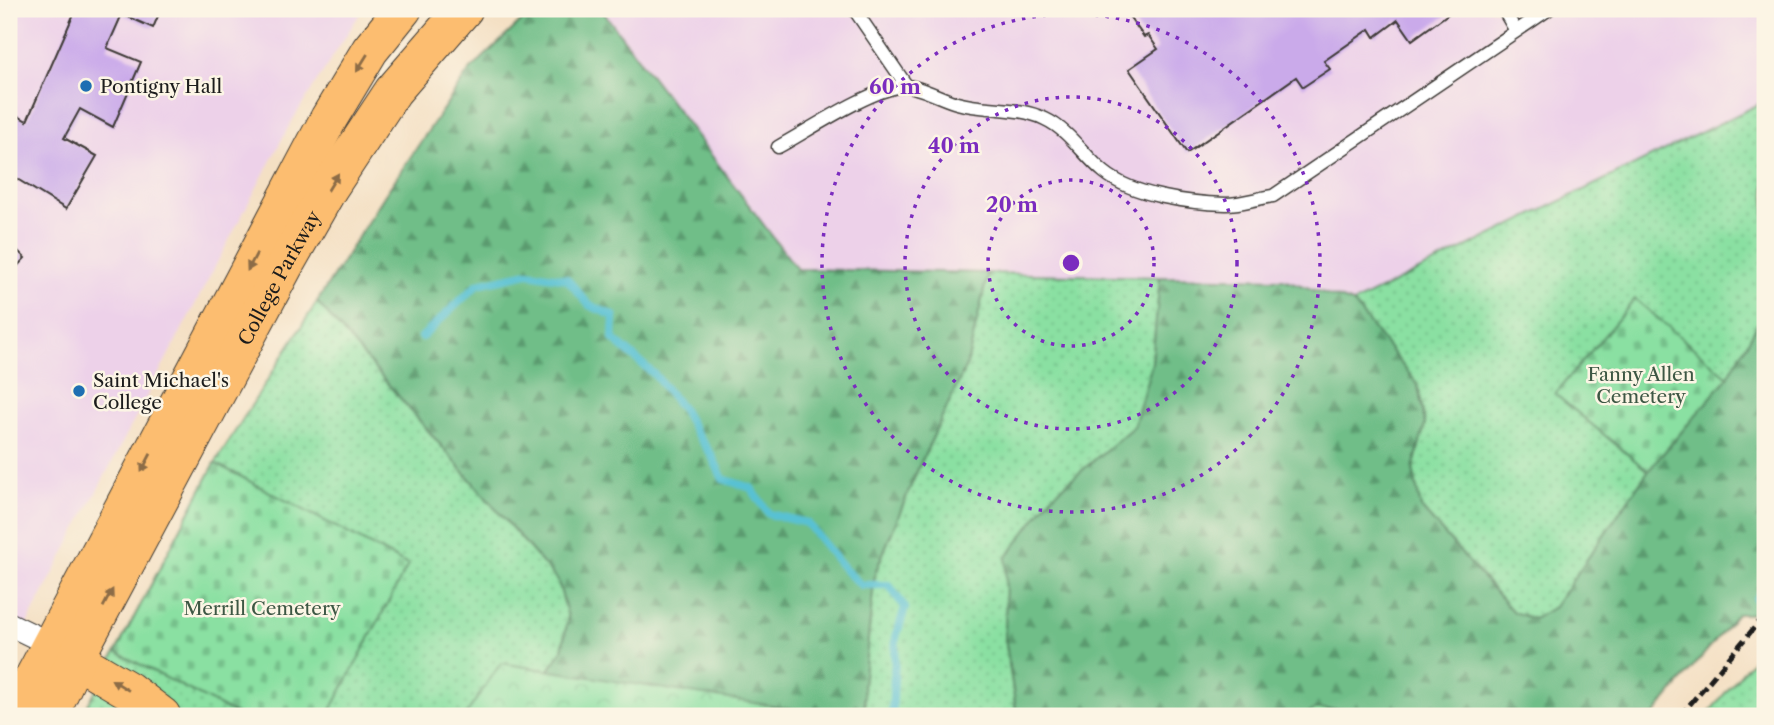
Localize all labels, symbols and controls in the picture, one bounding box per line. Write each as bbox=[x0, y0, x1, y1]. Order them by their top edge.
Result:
one-way arrow bbox=[355, 53, 368, 72]
text: 60 m bbox=[869, 74, 921, 99]
place label: Pontigny Hall bbox=[100, 75, 222, 98]
marker: Pontigny Hall bbox=[78, 78, 94, 94]
text: 40 m bbox=[928, 133, 980, 158]
one-way arrow bbox=[327, 173, 339, 192]
text: 20 m bbox=[986, 192, 1038, 217]
street label: College Parkway bbox=[233, 206, 325, 349]
centre of rings bbox=[1059, 251, 1083, 275]
one-way arrow bbox=[247, 252, 258, 272]
park label: Fanny Allen Cemetery bbox=[1587, 363, 1695, 408]
place label: Saint Michael's College bbox=[93, 369, 229, 414]
marker: Saint Michael's College bbox=[71, 383, 87, 399]
one-way arrow bbox=[140, 453, 151, 473]
one-way arrow bbox=[102, 588, 114, 607]
park label: Merrill Cemetery bbox=[183, 597, 341, 620]
one-way arrow bbox=[111, 679, 130, 691]

